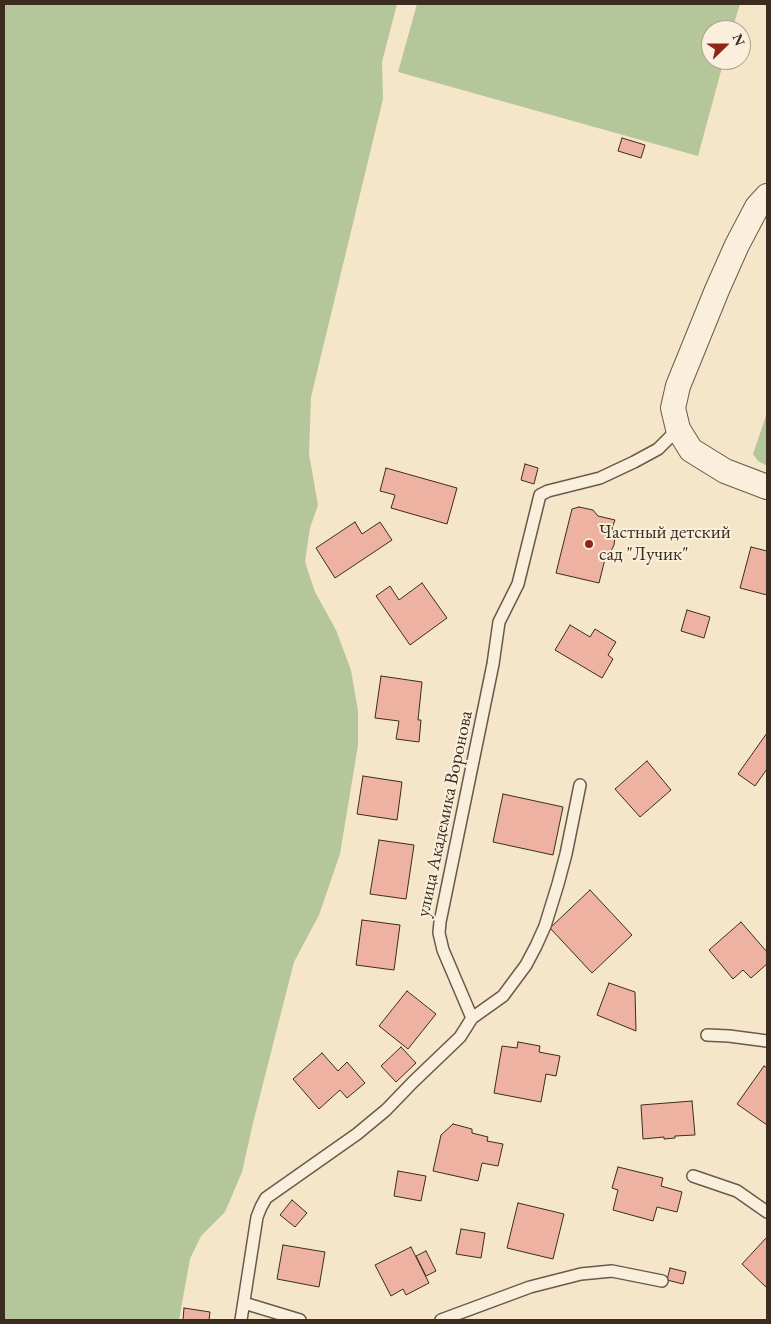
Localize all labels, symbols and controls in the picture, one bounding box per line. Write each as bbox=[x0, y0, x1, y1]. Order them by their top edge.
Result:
north arrow bbox=[701, 20, 751, 70]
text: N bbox=[729, 31, 749, 48]
place label: Частный детский сад "Лучик" bbox=[599, 522, 731, 566]
marker: Частный детский сад "Лучик" bbox=[583, 538, 595, 550]
street label: улица Академика Воронова bbox=[412, 709, 478, 919]

